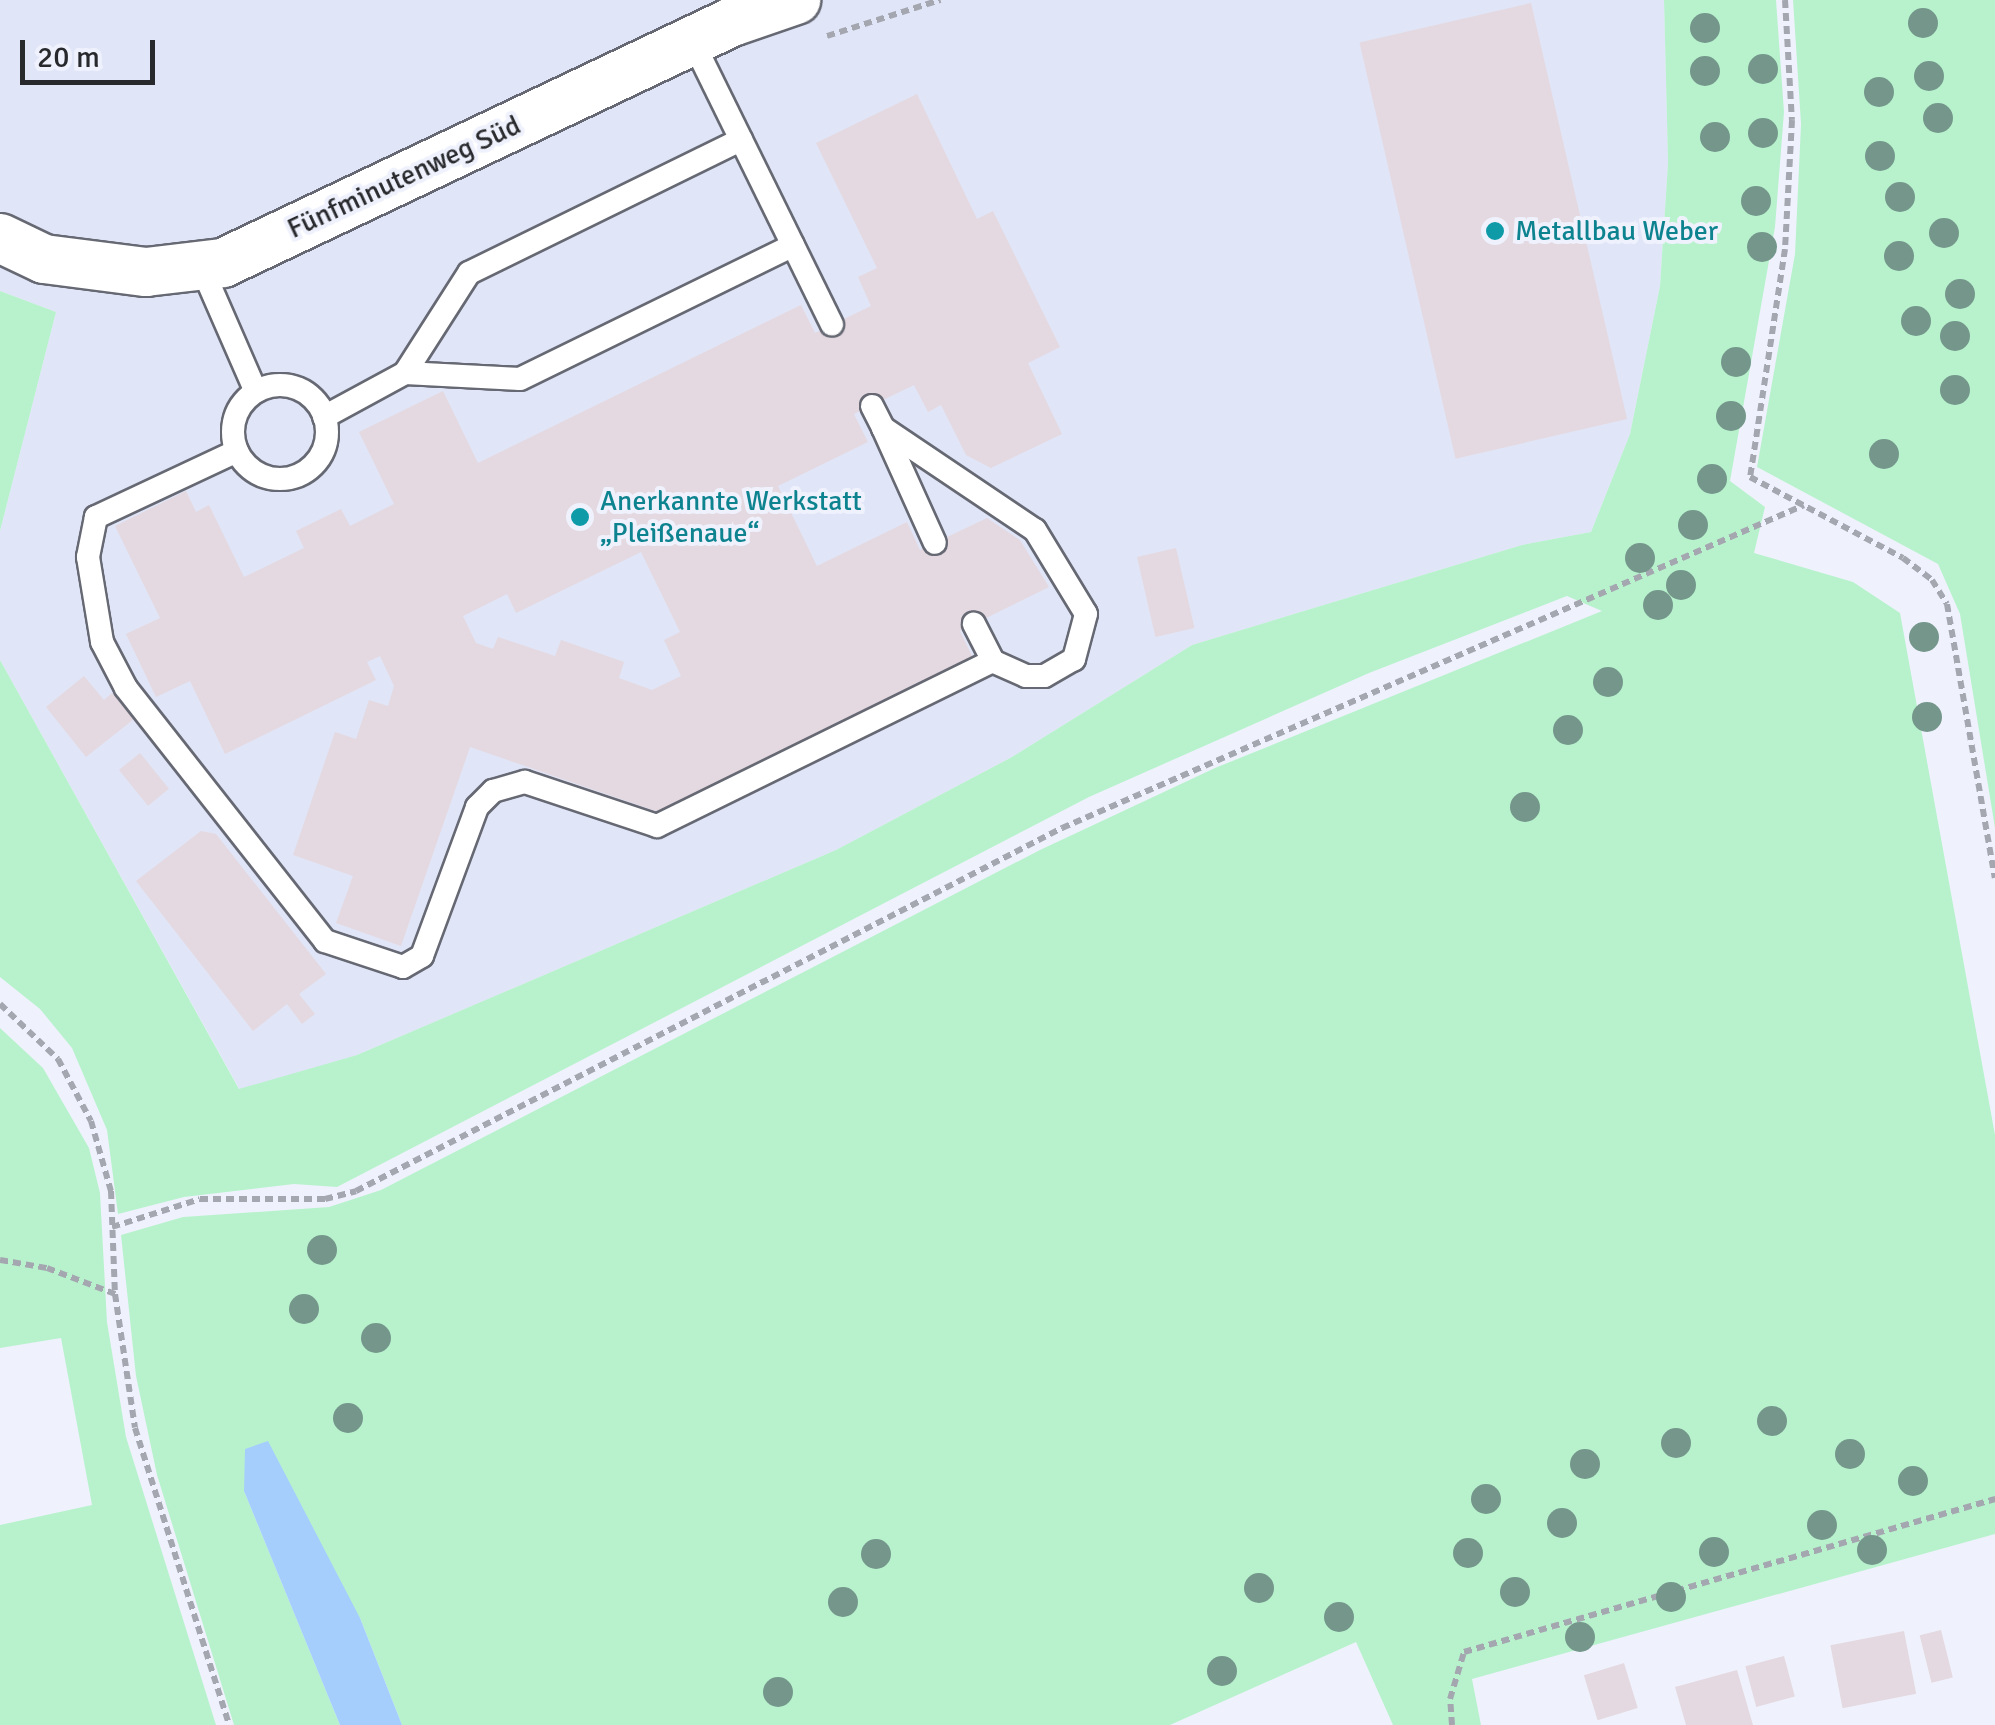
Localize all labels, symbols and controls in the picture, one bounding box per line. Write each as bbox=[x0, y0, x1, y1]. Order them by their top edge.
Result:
scale bar bbox=[25, 20, 160, 82]
text: 20 m bbox=[37, 39, 100, 76]
street label: Fünfminutenweg Süd bbox=[282, 108, 526, 246]
place label: Metallbau Weber bbox=[1515, 214, 1718, 248]
marker: Metallbau Weber bbox=[1484, 220, 1506, 242]
place label: Anerkannte Werkstatt „Pleißenaue“ bbox=[600, 484, 862, 550]
marker: Anerkannte Werkstatt „Pleißenaue“ bbox=[569, 506, 591, 528]

